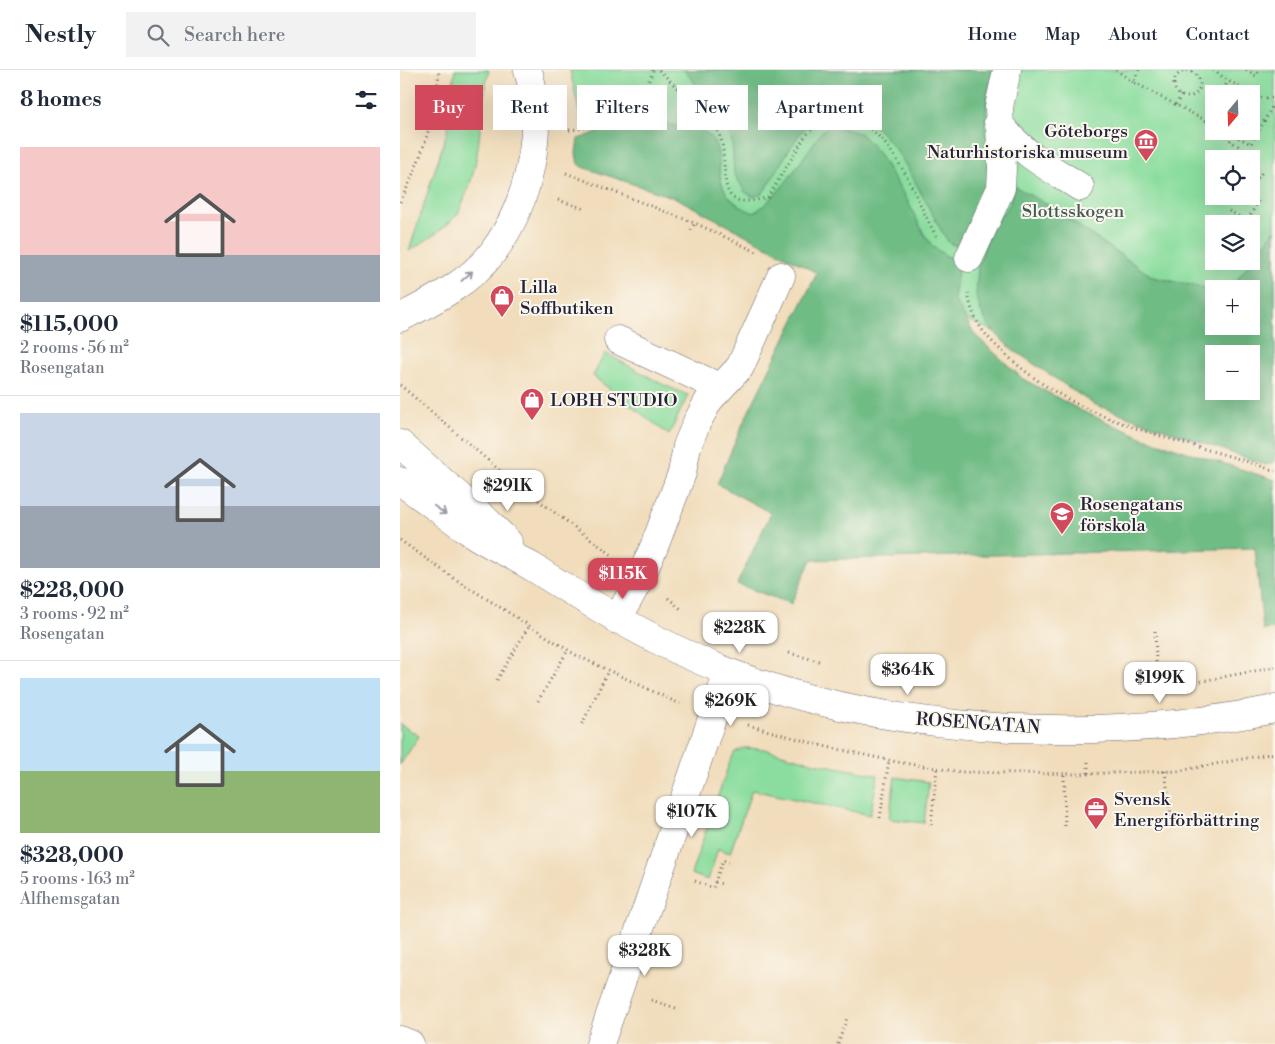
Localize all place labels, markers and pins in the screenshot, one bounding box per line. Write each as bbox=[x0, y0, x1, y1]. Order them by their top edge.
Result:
place label: Göteborgs Naturhistoriska museum bbox=[927, 120, 1128, 164]
museum icon: Göteborgs Naturhistoriska museum bbox=[1133, 128, 1159, 162]
place label: Lilla Soffbutiken bbox=[520, 276, 614, 320]
shop icon: Lilla Soffbutiken bbox=[489, 284, 515, 318]
shop icon: LOBH STUDIO bbox=[519, 387, 545, 421]
place label: LOBH STUDIO bbox=[550, 389, 678, 412]
pin: $291K bbox=[473, 470, 543, 512]
place label: Rosengatans förskola bbox=[1080, 493, 1183, 537]
school or university icon: Rosengatans förskola bbox=[1049, 501, 1075, 535]
pin: $115K bbox=[588, 558, 658, 600]
pin: $228K bbox=[705, 612, 775, 654]
pin: $364K bbox=[873, 654, 943, 696]
pin: $199K bbox=[1125, 662, 1195, 704]
pin: $269K bbox=[696, 684, 766, 727]
place label: Svensk Energiförbättring bbox=[1114, 788, 1260, 832]
pin: $107K bbox=[657, 796, 727, 838]
office icon: Svensk Energiförbättring bbox=[1083, 796, 1109, 830]
pin: $328K bbox=[610, 934, 680, 977]

